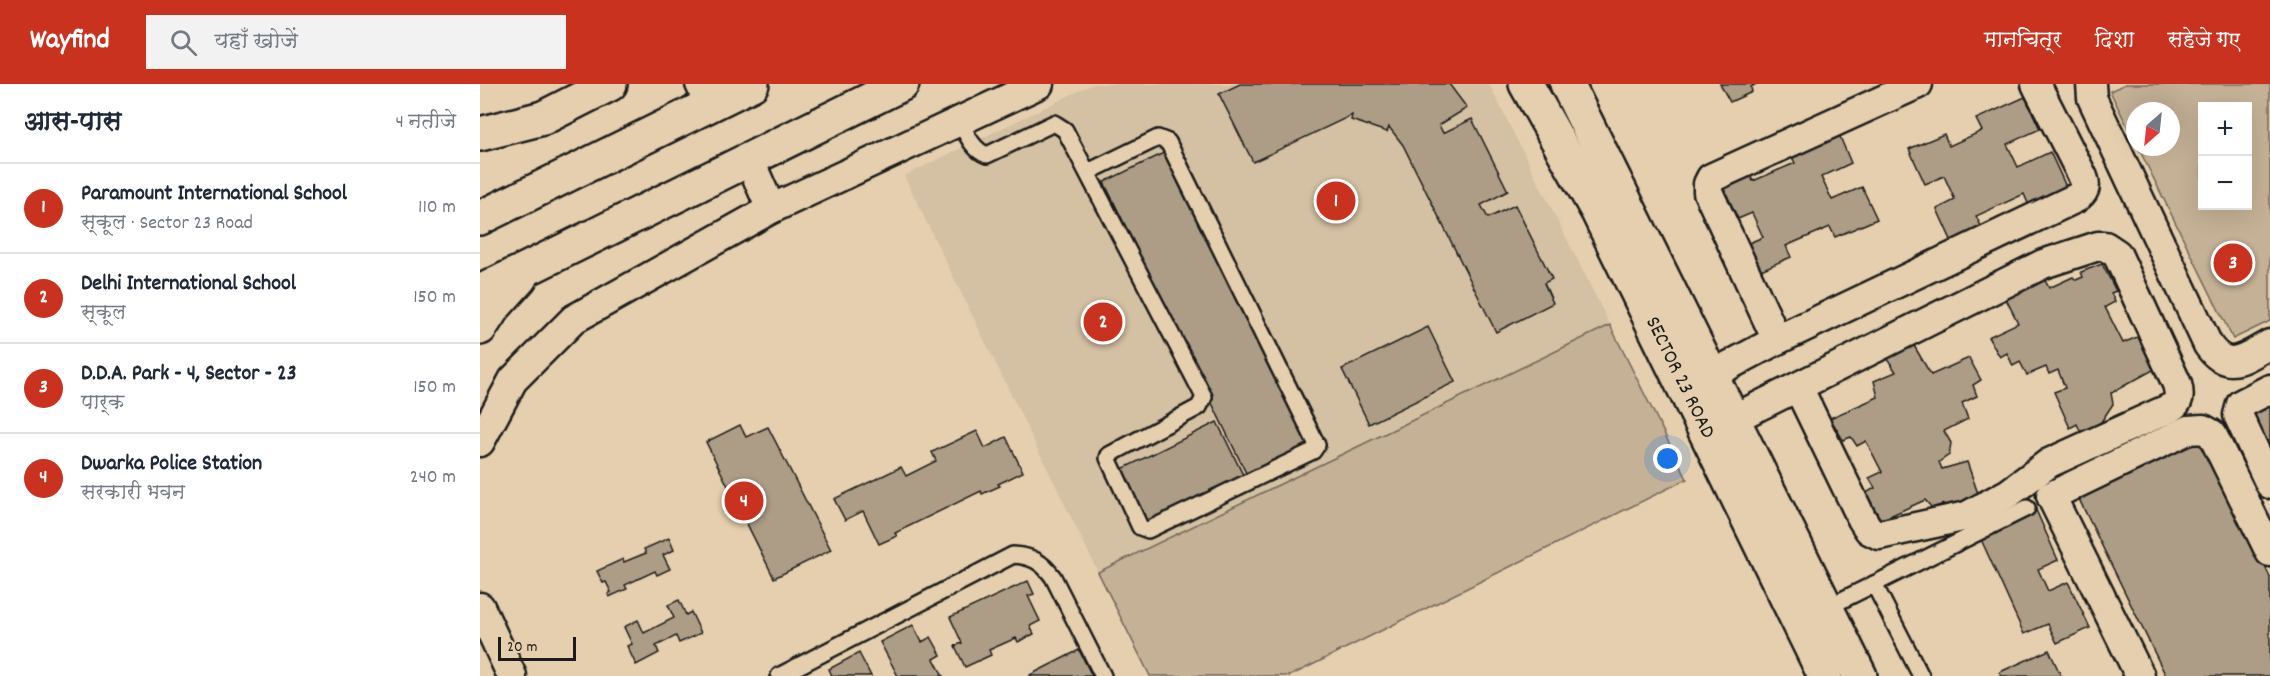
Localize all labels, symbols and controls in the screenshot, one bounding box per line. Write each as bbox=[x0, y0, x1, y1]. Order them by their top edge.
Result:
search box bbox=[146, 15, 566, 69]
text: Wayfind bbox=[30, 22, 110, 62]
icon: search bbox=[167, 26, 200, 59]
text: यहाँ खोजें bbox=[215, 27, 298, 58]
text: मानचित्र bbox=[1984, 27, 2061, 57]
text: दिशा bbox=[2094, 27, 2134, 57]
text: सहेजे गए bbox=[2167, 27, 2240, 57]
north arrow bbox=[2126, 102, 2180, 156]
map controls bbox=[2198, 102, 2252, 210]
button: + bbox=[2198, 102, 2252, 156]
text: आस-पास bbox=[24, 105, 121, 142]
text: 4 नतीजे bbox=[395, 109, 456, 137]
button: − bbox=[2198, 156, 2252, 210]
pin: 1 bbox=[1316, 178, 1356, 224]
text: Paramount International School bbox=[81, 179, 347, 210]
text: 1 bbox=[41, 194, 46, 222]
text: 110 m bbox=[418, 194, 456, 222]
text: स्कूल · Sector 23 Road bbox=[81, 210, 253, 238]
pin: 3 bbox=[2214, 240, 2252, 285]
text: Delhi International School bbox=[81, 269, 296, 300]
text: 2 bbox=[39, 284, 48, 312]
text: 150 m bbox=[413, 284, 456, 312]
text: स्कूल bbox=[81, 300, 126, 328]
pin: 2 bbox=[1084, 300, 1122, 344]
street label: SECTOR 23 ROAD bbox=[1636, 312, 1722, 444]
text: D.D.A. Park - 4, Sector - 23 bbox=[81, 359, 296, 390]
text: 3 bbox=[39, 374, 48, 402]
text: 150 m bbox=[413, 374, 456, 402]
text: पार्क bbox=[81, 390, 124, 418]
your location bbox=[1653, 444, 1682, 473]
text: Dwarka Police Station bbox=[81, 449, 262, 480]
text: 4 bbox=[39, 464, 48, 492]
text: 240 m bbox=[410, 464, 456, 492]
pin: 4 bbox=[724, 478, 764, 524]
text: सरकारी भवन bbox=[81, 480, 185, 508]
scale bar bbox=[498, 634, 576, 662]
text: 20 m bbox=[507, 636, 537, 659]

